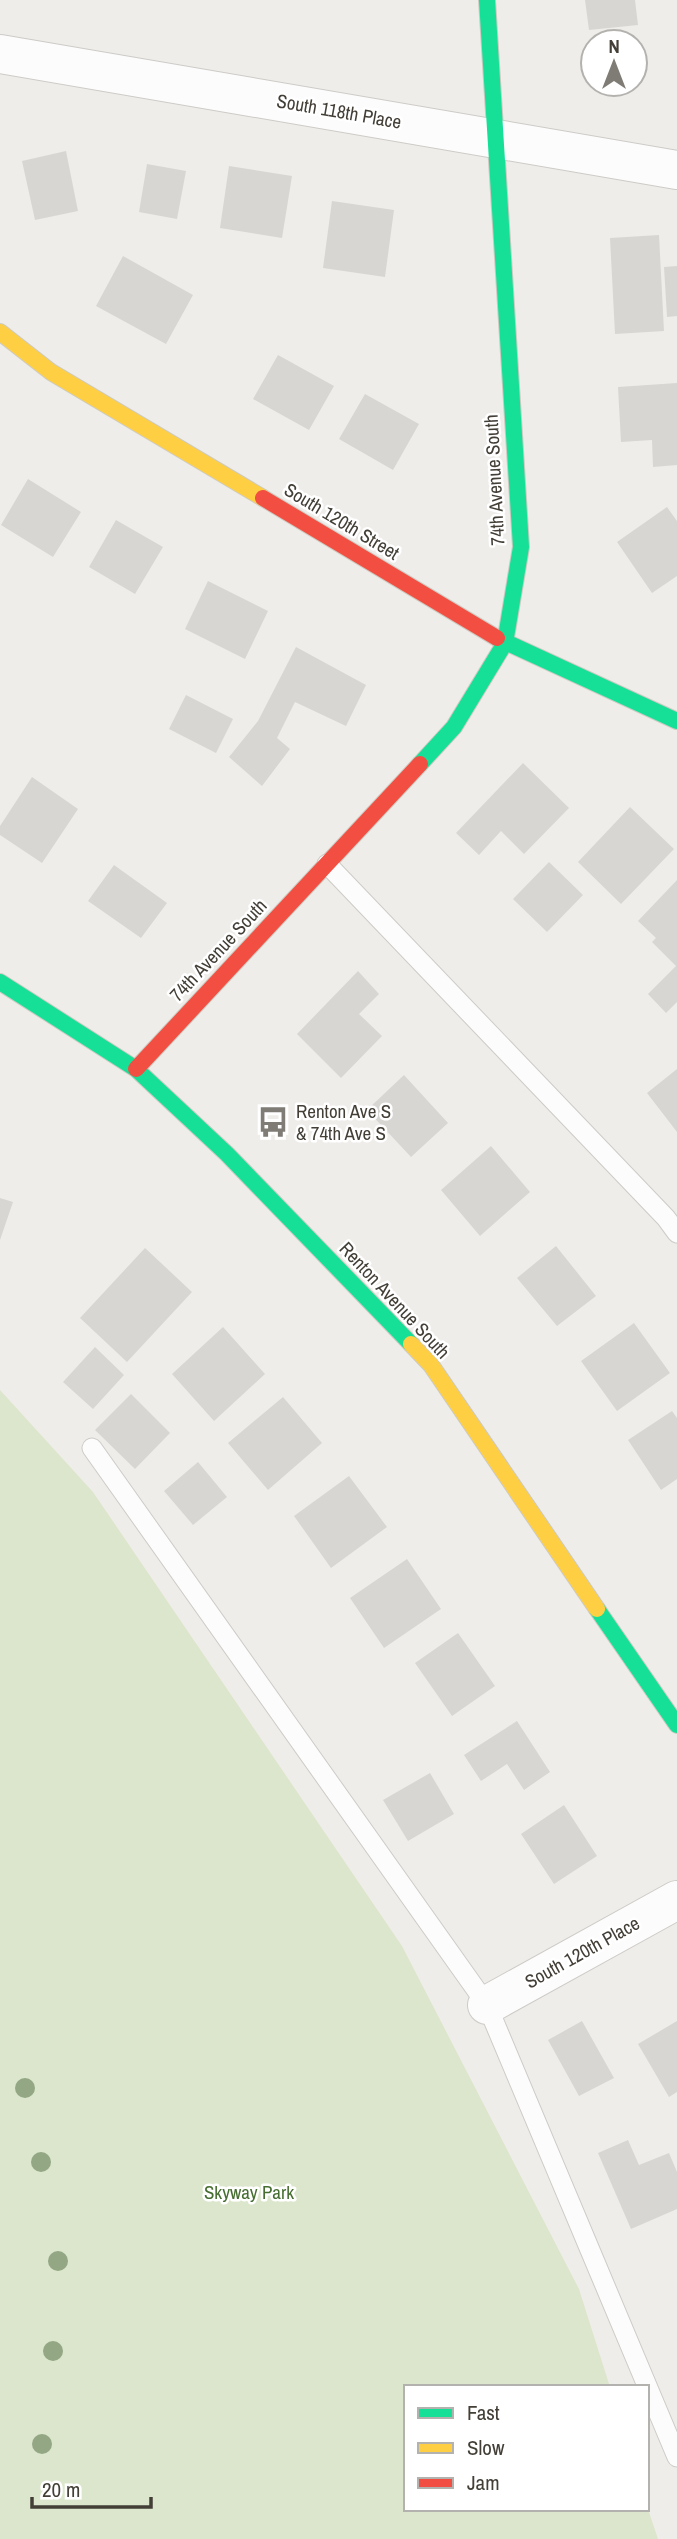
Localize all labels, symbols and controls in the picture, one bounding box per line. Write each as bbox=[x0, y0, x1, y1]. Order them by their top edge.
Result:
north arrow bbox=[579, 28, 649, 98]
text: N bbox=[608, 33, 620, 59]
street label: South 118th Place bbox=[275, 87, 403, 135]
street label: 74th Avenue South bbox=[478, 414, 510, 546]
street label: South 120th Street bbox=[280, 476, 405, 566]
street label: 74th Avenue South bbox=[164, 893, 272, 1007]
place label: Renton Ave S & 74th Ave S bbox=[296, 1098, 391, 1146]
bus stop icon: Renton Ave S & 74th Ave S bbox=[256, 1105, 290, 1139]
street label: Renton Avenue South bbox=[334, 1236, 456, 1364]
street label: South 120th Place bbox=[520, 1910, 644, 1994]
park label: Skyway Park bbox=[204, 2179, 294, 2205]
legend bbox=[404, 2385, 649, 2511]
text: Fast bbox=[467, 2398, 500, 2427]
text: Slow bbox=[467, 2433, 505, 2462]
scale bar bbox=[32, 2466, 150, 2510]
text: Jam bbox=[467, 2468, 500, 2497]
text: 20 m bbox=[42, 2475, 80, 2504]

